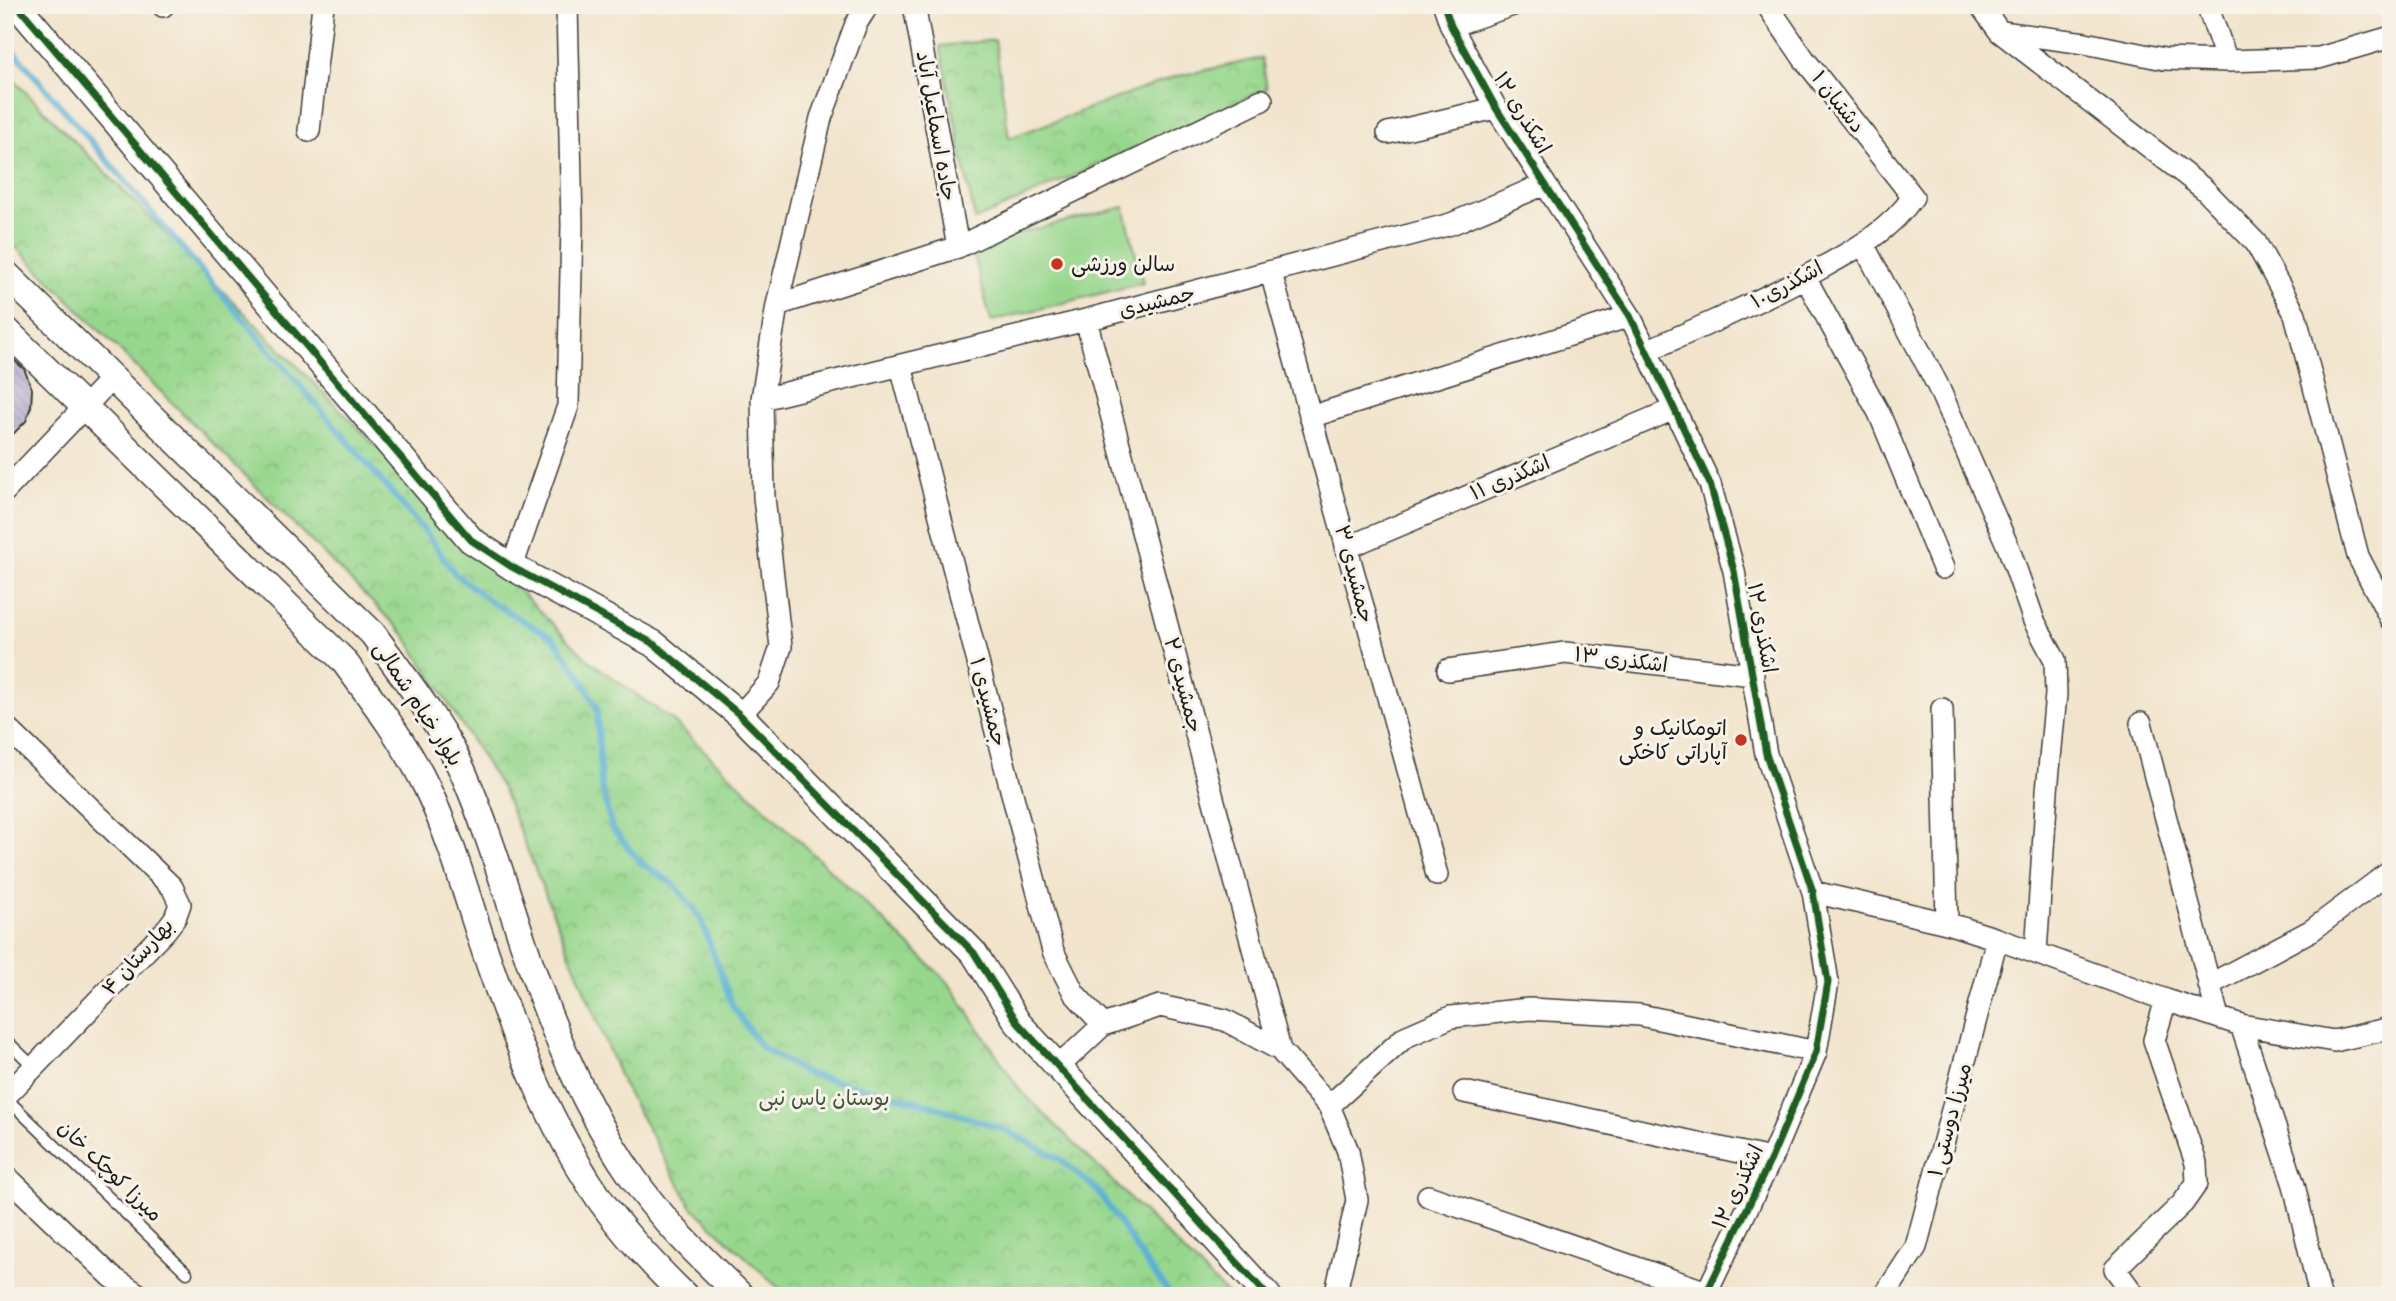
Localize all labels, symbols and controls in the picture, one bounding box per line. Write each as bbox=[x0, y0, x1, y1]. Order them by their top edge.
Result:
street label: جاده اسماعیل آباد bbox=[911, 49, 961, 203]
street label: دشتبان ۱ bbox=[1806, 66, 1870, 138]
street label: اشکذری ۱۲ bbox=[1488, 68, 1556, 158]
place label: سالن ورزشی bbox=[1071, 252, 1175, 278]
marker: سالن ورزشی bbox=[1049, 256, 1065, 272]
street label: اشکذری۱۰ bbox=[1747, 256, 1827, 314]
street label: جمشیدی bbox=[1116, 280, 1198, 324]
street label: اشکذری ۱۱ bbox=[1466, 450, 1554, 506]
street label: جمشیدی ۳ bbox=[1329, 522, 1379, 626]
street label: اشکذری ۱۲ bbox=[1742, 581, 1782, 675]
street label: جمشیدی ۲ bbox=[1158, 635, 1208, 735]
street label: بلوار خیام شمالی bbox=[366, 637, 468, 773]
street label: اشکذری ۱۳ bbox=[1573, 642, 1669, 678]
street label: جمشیدی ۱ bbox=[964, 655, 1012, 749]
place label: اتومکانیک و آپاراتی کاخکی bbox=[1619, 716, 1728, 766]
marker: اتومکانیک و آپاراتی کاخکی bbox=[1733, 732, 1749, 748]
street label: بهارستان ۴ bbox=[97, 913, 179, 1001]
street label: میرزا دوستی ۱ bbox=[1923, 1060, 1978, 1180]
park label: بوستان یاس نبی bbox=[758, 1086, 890, 1112]
street label: میرزا کوچک خان bbox=[53, 1115, 167, 1227]
street label: اشکذری ۱۲ bbox=[1707, 1141, 1769, 1233]

